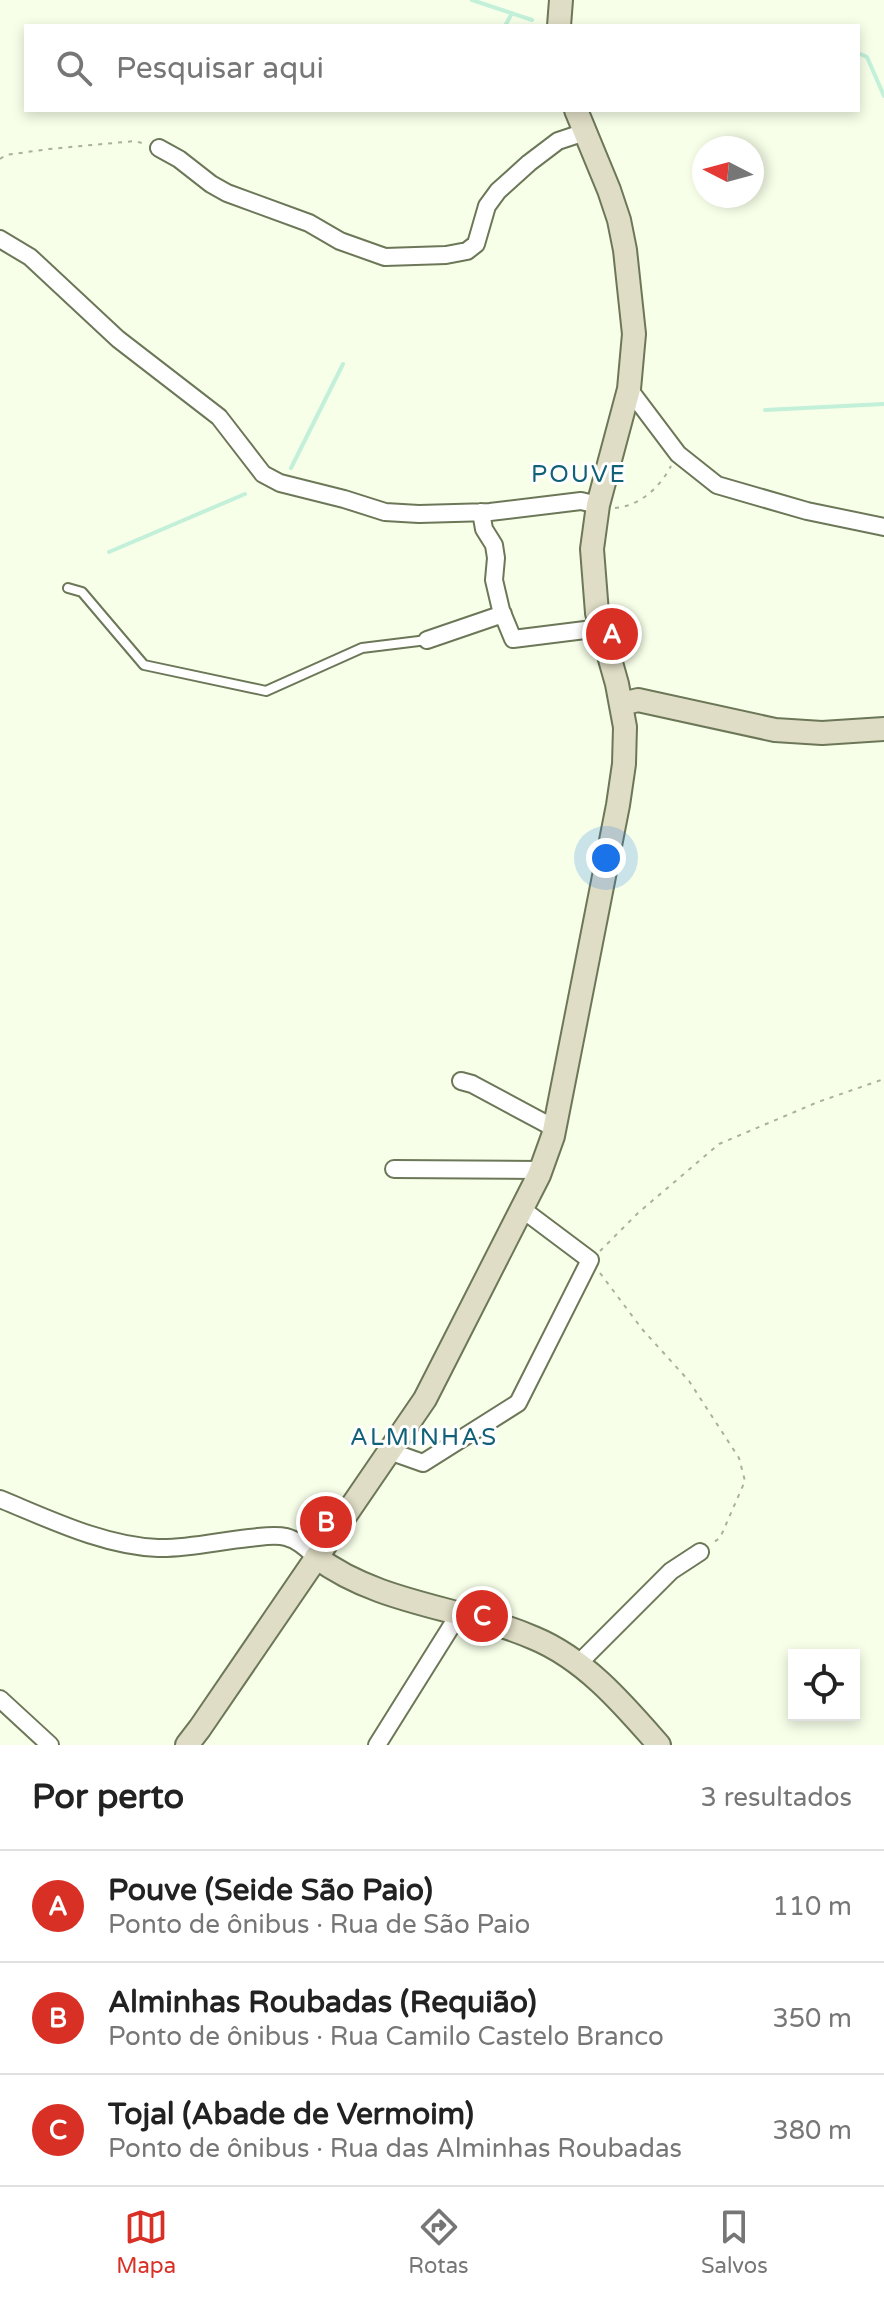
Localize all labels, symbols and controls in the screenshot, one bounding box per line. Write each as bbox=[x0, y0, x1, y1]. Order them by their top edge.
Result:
search box bbox=[24, 24, 860, 112]
icon: search bbox=[52, 46, 96, 90]
text: Pesquisar aqui bbox=[116, 50, 324, 87]
north arrow bbox=[692, 136, 764, 208]
district label: POUVE bbox=[531, 460, 627, 489]
pin: A bbox=[586, 604, 638, 664]
your location bbox=[586, 838, 626, 878]
district label: ALMINHAS bbox=[350, 1423, 498, 1452]
pin: B bbox=[300, 1492, 352, 1552]
pin: C bbox=[456, 1586, 508, 1646]
map controls bbox=[788, 1649, 860, 1721]
button: locate bbox=[788, 1649, 860, 1721]
text: Por perto bbox=[32, 1777, 184, 1818]
text: 3 resultados bbox=[701, 1782, 852, 1813]
text: Pouve (Seide São Paio) bbox=[108, 1872, 433, 1909]
text: A bbox=[48, 1891, 68, 1922]
text: 110 m bbox=[772, 1891, 852, 1922]
text: Ponto de ônibus · Rua de São Paio bbox=[108, 1909, 530, 1940]
text: Alminhas Roubadas (Requião) bbox=[108, 1984, 537, 2021]
text: B bbox=[49, 2003, 67, 2034]
text: 350 m bbox=[772, 2003, 852, 2034]
text: Ponto de ônibus · Rua Camilo Castelo Branco bbox=[108, 2021, 664, 2052]
text: Tojal (Abade de Vermoim) bbox=[108, 2096, 474, 2133]
text: C bbox=[49, 2115, 67, 2146]
text: 380 m bbox=[772, 2115, 852, 2146]
text: Ponto de ônibus · Rua das Alminhas Roubadas bbox=[108, 2133, 682, 2164]
tab: Mapa bbox=[116, 2205, 176, 2279]
tab: Rotas bbox=[408, 2205, 469, 2279]
tab: Salvos bbox=[701, 2205, 768, 2279]

